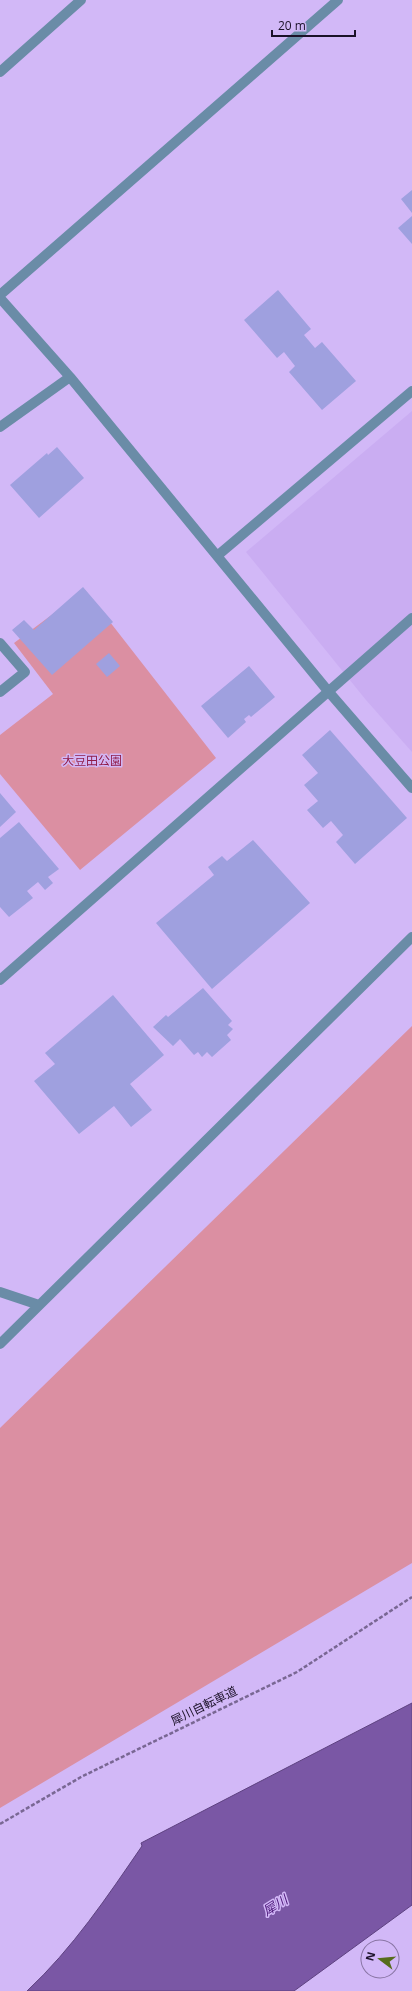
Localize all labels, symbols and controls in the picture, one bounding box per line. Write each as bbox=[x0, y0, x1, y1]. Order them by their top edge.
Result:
scale bar bbox=[272, 12, 355, 38]
text: 20 m bbox=[278, 17, 306, 34]
park label: 大豆田公園 bbox=[62, 752, 122, 769]
street label: 犀川自転車道 bbox=[168, 1682, 240, 1729]
water label: 犀川 bbox=[259, 1889, 292, 1920]
north arrow bbox=[360, 1939, 400, 1979]
text: N bbox=[361, 1950, 378, 1962]

